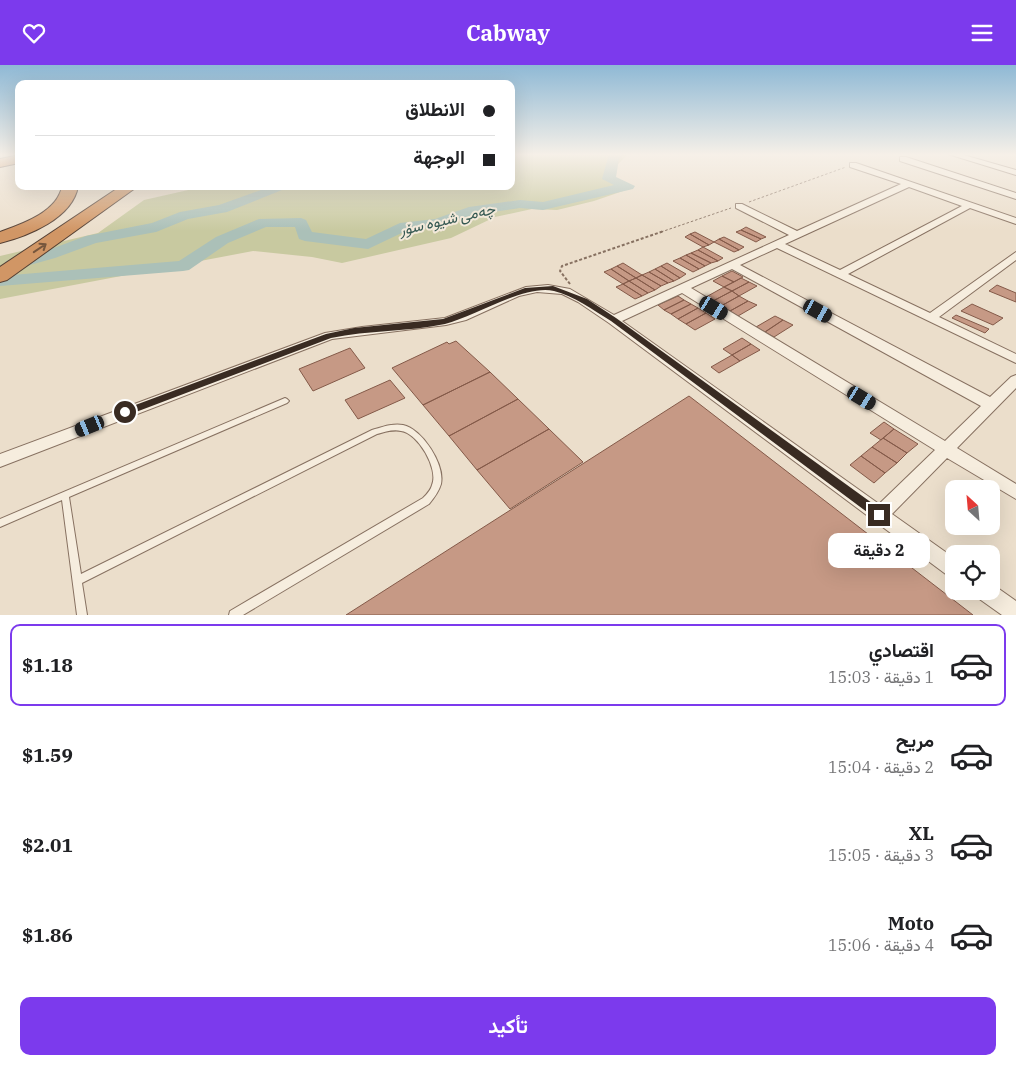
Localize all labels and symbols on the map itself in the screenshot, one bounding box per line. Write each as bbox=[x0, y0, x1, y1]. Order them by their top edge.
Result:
water label: چەمی شیوە سۆر bbox=[396, 199, 498, 240]
one-way arrow bbox=[33, 243, 47, 253]
car bbox=[697, 294, 730, 322]
car bbox=[801, 297, 834, 325]
car bbox=[845, 384, 878, 412]
route start bbox=[114, 401, 136, 423]
car bbox=[73, 413, 106, 439]
north arrow bbox=[945, 480, 1000, 535]
route end bbox=[868, 504, 890, 526]
callout: 2 دقيقة bbox=[828, 533, 930, 567]

